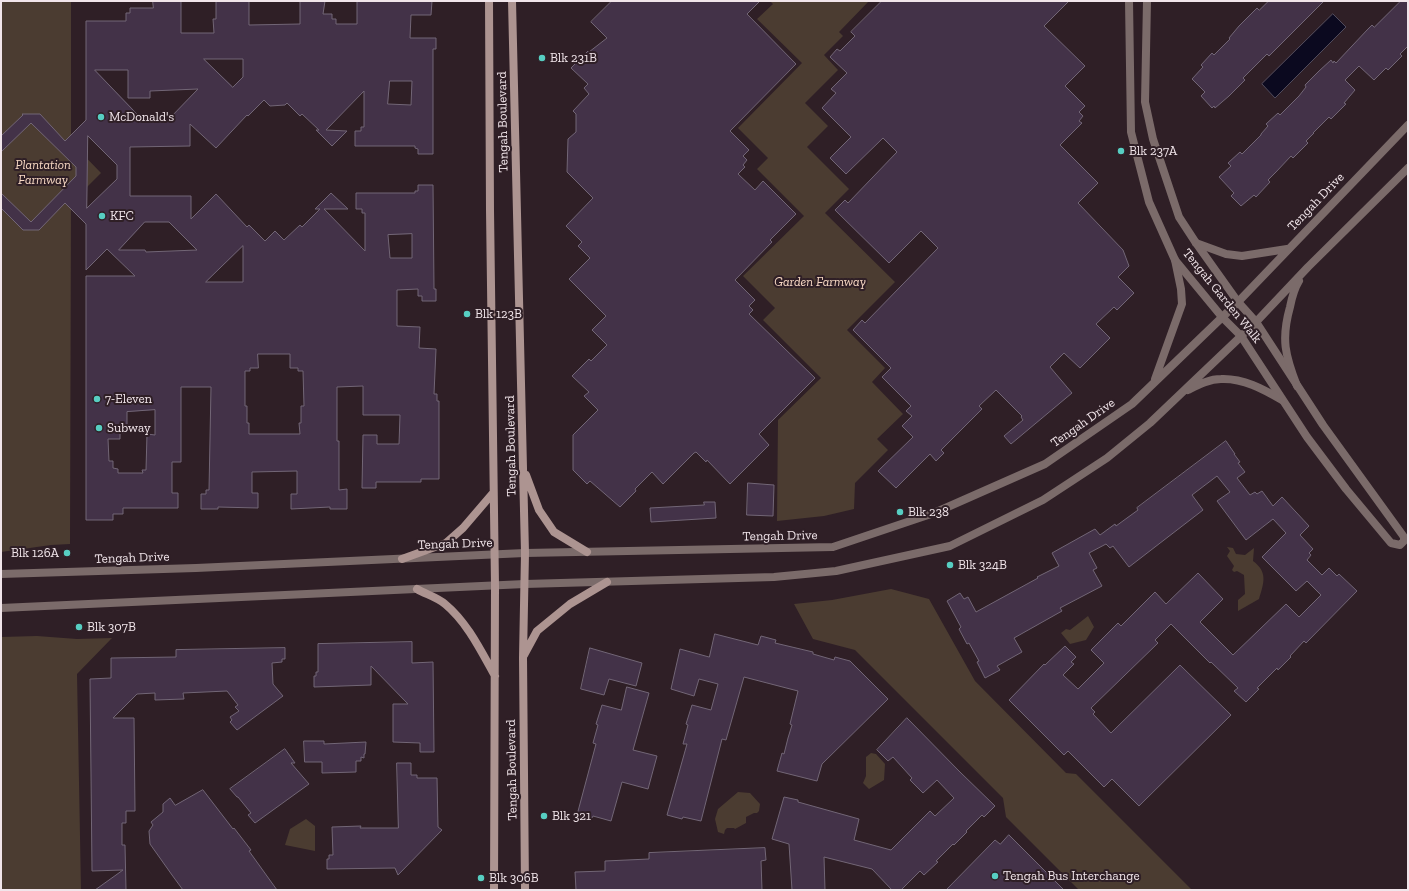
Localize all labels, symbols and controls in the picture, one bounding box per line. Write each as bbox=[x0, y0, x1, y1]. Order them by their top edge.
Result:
place label: Blk 231B bbox=[550, 50, 597, 66]
marker: Blk 231B bbox=[537, 53, 547, 63]
street label: Tengah Boulevard bbox=[494, 71, 512, 173]
place label: McDonald's bbox=[109, 109, 174, 125]
marker: McDonald's bbox=[96, 112, 106, 122]
place label: Blk 237A bbox=[1129, 143, 1177, 159]
marker: Blk 237A bbox=[1116, 146, 1126, 156]
park label: Plantation Farmway bbox=[15, 157, 71, 188]
street label: Tengah Drive bbox=[1284, 170, 1348, 234]
place label: KFC bbox=[110, 208, 134, 224]
marker: KFC bbox=[97, 211, 107, 221]
street label: Tengah Garden Walk bbox=[1179, 246, 1265, 346]
park label: Garden Farmway bbox=[774, 274, 866, 290]
place label: Blk 123B bbox=[475, 306, 522, 322]
marker: Blk 123B bbox=[462, 309, 472, 319]
place label: 7-Eleven bbox=[105, 391, 152, 407]
marker: 7-Eleven bbox=[92, 394, 102, 404]
street label: Tengah Boulevard bbox=[502, 395, 520, 497]
street label: Tengah Drive bbox=[1048, 395, 1118, 451]
place label: Subway bbox=[107, 420, 151, 436]
marker: Subway bbox=[94, 423, 104, 433]
place label: Blk 238 bbox=[908, 504, 949, 520]
marker: Blk 238 bbox=[895, 507, 905, 517]
street label: Tengah Drive bbox=[742, 528, 818, 544]
street label: Tengah Drive bbox=[417, 535, 493, 553]
place label: Blk 126A bbox=[11, 545, 59, 561]
marker: Blk 126A bbox=[62, 548, 72, 558]
street label: Tengah Drive bbox=[94, 549, 170, 567]
place label: Blk 324B bbox=[958, 557, 1007, 573]
marker: Blk 324B bbox=[945, 560, 955, 570]
place label: Blk 307B bbox=[87, 619, 136, 635]
marker: Blk 307B bbox=[74, 622, 84, 632]
street label: Tengah Boulevard bbox=[503, 719, 521, 821]
place label: Blk 321 bbox=[552, 808, 591, 824]
marker: Blk 321 bbox=[539, 811, 549, 821]
place label: Tengah Bus Interchange bbox=[1003, 868, 1139, 884]
place label: Blk 306B bbox=[489, 870, 539, 886]
marker: Tengah Bus Interchange bbox=[990, 871, 1000, 881]
marker: Blk 306B bbox=[476, 873, 486, 883]

